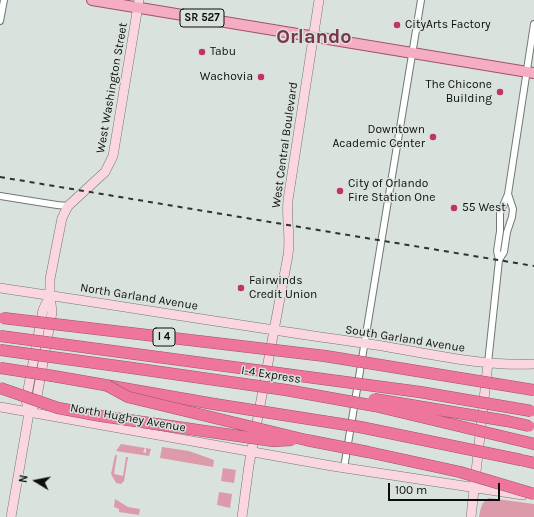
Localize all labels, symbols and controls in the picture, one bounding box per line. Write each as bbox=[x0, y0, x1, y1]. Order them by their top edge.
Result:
road number: SR 527 bbox=[180, 9, 224, 27]
place label: CityArts Factory bbox=[405, 18, 491, 32]
marker: CityArts Factory bbox=[392, 20, 402, 30]
street label: West Washington Street bbox=[93, 22, 131, 154]
district label: Orlando bbox=[276, 25, 352, 49]
place label: Tabu bbox=[210, 45, 236, 59]
marker: Tabu bbox=[197, 47, 207, 57]
place label: Wachovia bbox=[200, 70, 253, 84]
marker: Wachovia bbox=[256, 72, 266, 82]
place label: The Chicone Building bbox=[425, 78, 492, 106]
street label: West Central Boulevard bbox=[269, 81, 301, 209]
marker: The Chicone Building bbox=[495, 87, 505, 97]
place label: Downtown Academic Center bbox=[332, 123, 425, 151]
marker: Downtown Academic Center bbox=[428, 132, 438, 142]
place label: City of Orlando Fire Station One bbox=[348, 177, 435, 205]
marker: City of Orlando Fire Station One bbox=[335, 186, 345, 196]
place label: 55 West bbox=[462, 201, 506, 215]
marker: 55 West bbox=[449, 203, 459, 213]
place label: Fairwinds Credit Union bbox=[249, 274, 317, 302]
street label: North Garland Avenue bbox=[79, 281, 199, 313]
marker: Fairwinds Credit Union bbox=[236, 283, 246, 293]
street label: South Garland Avenue bbox=[344, 322, 466, 356]
road number: I 4 bbox=[153, 328, 175, 346]
street label: I-4 Express bbox=[240, 363, 302, 387]
street label: North Hughey Avenue bbox=[69, 401, 187, 435]
north arrow bbox=[16, 461, 56, 501]
text: N bbox=[17, 474, 31, 484]
scale bar bbox=[390, 475, 502, 501]
text: 100 m bbox=[395, 483, 427, 497]

